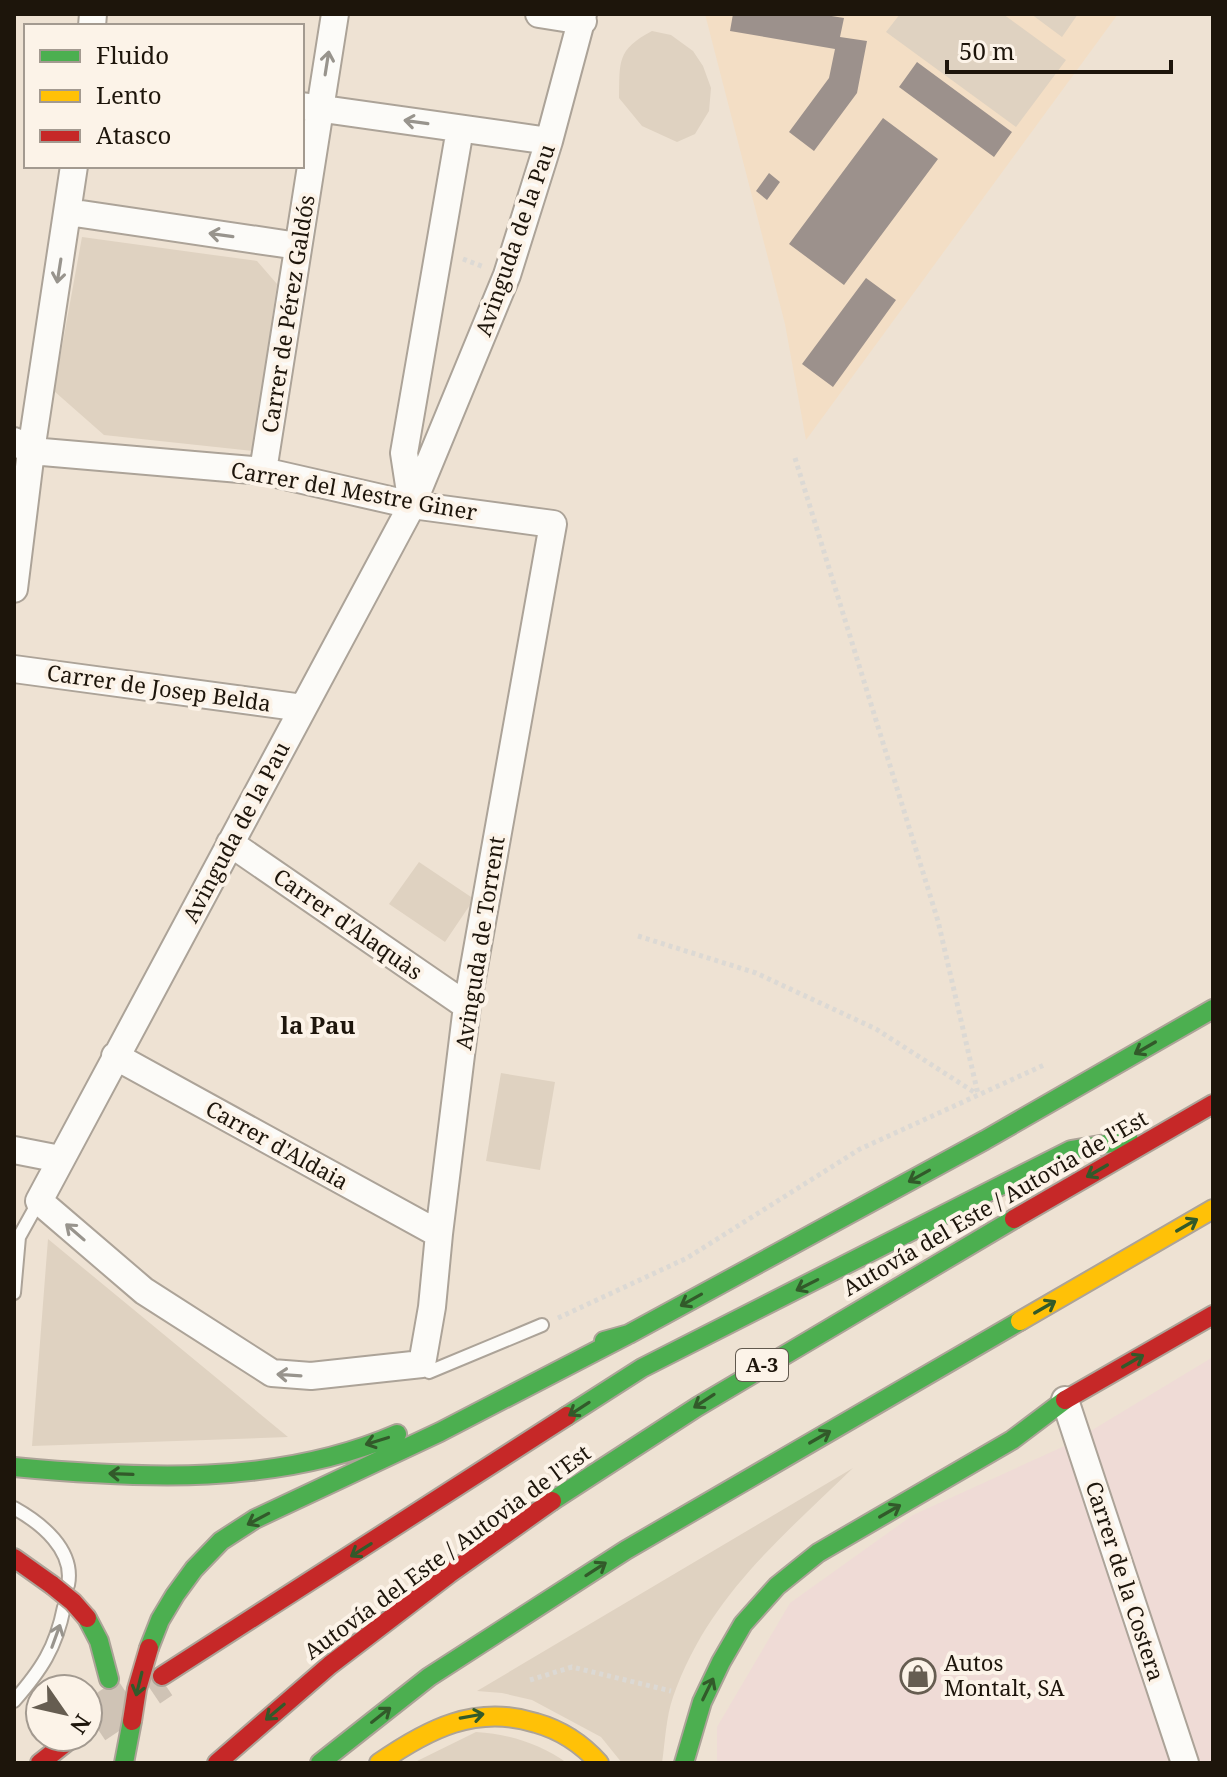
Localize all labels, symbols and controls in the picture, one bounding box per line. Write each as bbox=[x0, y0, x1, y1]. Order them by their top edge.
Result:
legend bbox=[24, 24, 304, 168]
scale bar bbox=[947, 24, 1171, 74]
text: 50 m bbox=[959, 34, 1015, 67]
text: Fluido bbox=[96, 38, 169, 71]
one-way arrow bbox=[320, 50, 335, 76]
text: Lento bbox=[96, 78, 162, 111]
one-way arrow bbox=[404, 114, 429, 129]
text: Atasco bbox=[96, 118, 171, 151]
street label: Avinguda de la Pau bbox=[467, 140, 561, 340]
street label: Carrer de Pérez Galdós bbox=[253, 193, 321, 435]
one-way arrow bbox=[209, 227, 234, 242]
one-way arrow bbox=[51, 258, 66, 283]
street label: Carrer del Mestre Giner bbox=[229, 454, 480, 527]
street label: Carrer de Josep Belda bbox=[45, 656, 273, 718]
street label: Avinguda de la Pau bbox=[175, 736, 296, 927]
street label: Avinguda de Torrent bbox=[447, 834, 511, 1052]
street label: Carrer d'Alaquàs bbox=[268, 861, 429, 986]
district label: la Pau bbox=[281, 1008, 355, 1041]
one-way arrow bbox=[1134, 1040, 1157, 1056]
street label: Carrer d'Aldaia bbox=[201, 1093, 354, 1196]
street label: Autovía del Este / Autovia de l'Est bbox=[837, 1102, 1153, 1302]
one-way arrow bbox=[1086, 1163, 1109, 1179]
one-way arrow bbox=[908, 1168, 931, 1184]
one-way arrow bbox=[1174, 1217, 1198, 1232]
one-way arrow bbox=[66, 1223, 86, 1241]
one-way arrow bbox=[795, 1277, 819, 1293]
one-way arrow bbox=[679, 1293, 703, 1309]
one-way arrow bbox=[1034, 1298, 1057, 1314]
road number: A-3 bbox=[736, 1349, 788, 1381]
one-way arrow bbox=[1120, 1353, 1144, 1368]
one-way arrow bbox=[276, 1367, 303, 1382]
one-way arrow bbox=[693, 1393, 715, 1410]
one-way arrow bbox=[568, 1402, 591, 1418]
one-way arrow bbox=[808, 1429, 832, 1444]
one-way arrow bbox=[365, 1435, 390, 1449]
street label: Autovía del Este / Autovia de l'Est bbox=[297, 1437, 596, 1665]
one-way arrow bbox=[108, 1467, 135, 1482]
street label: Carrer de la Costera bbox=[1079, 1477, 1172, 1684]
one-way arrow bbox=[878, 1503, 901, 1519]
one-way arrow bbox=[247, 1511, 270, 1527]
one-way arrow bbox=[350, 1542, 372, 1559]
one-way arrow bbox=[585, 1560, 607, 1577]
one-way arrow bbox=[50, 1624, 64, 1649]
place label: Autos Montalt, SA bbox=[944, 1647, 1065, 1702]
shop icon: Autos Montalt, SA bbox=[899, 1657, 937, 1695]
one-way arrow bbox=[130, 1671, 145, 1697]
north arrow bbox=[24, 1673, 104, 1753]
one-way arrow bbox=[701, 1677, 716, 1701]
one-way arrow bbox=[265, 1703, 285, 1721]
one-way arrow bbox=[371, 1706, 392, 1724]
one-way arrow bbox=[459, 1708, 485, 1723]
text: N bbox=[64, 1709, 99, 1740]

